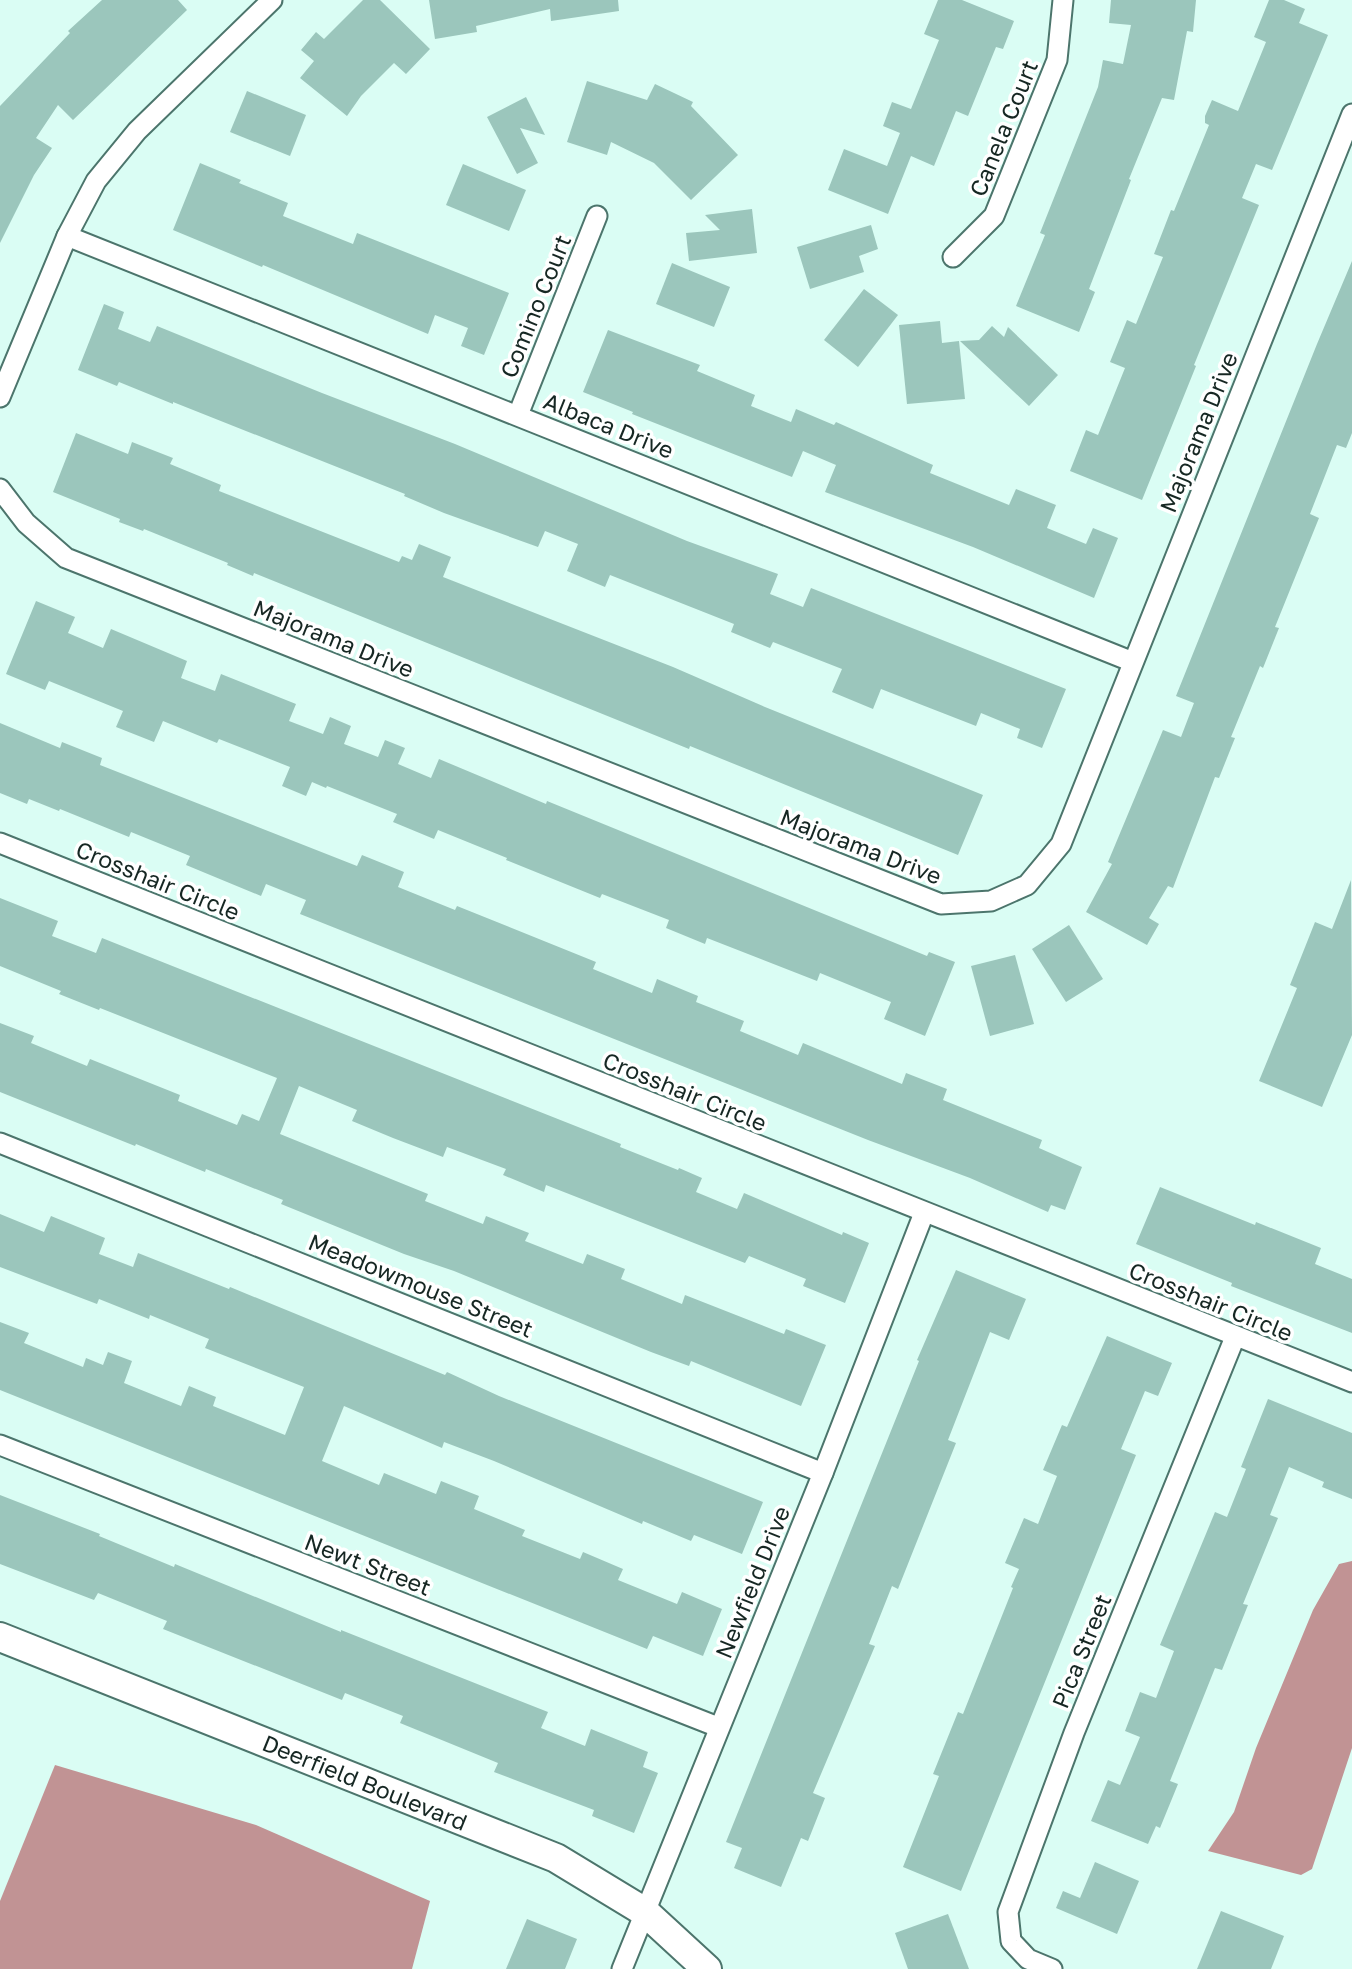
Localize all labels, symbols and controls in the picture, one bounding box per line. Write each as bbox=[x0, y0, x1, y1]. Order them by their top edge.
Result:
street label: Canela Court bbox=[963, 56, 1043, 200]
street label: Comino Court bbox=[494, 230, 576, 382]
street label: Majorama Drive bbox=[1153, 348, 1243, 516]
street label: Albaca Drive bbox=[540, 386, 678, 464]
street label: Majorama Drive bbox=[250, 593, 418, 683]
street label: Majorama Drive bbox=[776, 802, 946, 890]
street label: Crosshair Circle bbox=[72, 834, 244, 926]
street label: Crosshair Circle bbox=[599, 1045, 771, 1137]
street label: Meadowmouse Street bbox=[305, 1227, 537, 1343]
street label: Crosshair Circle bbox=[1125, 1255, 1297, 1347]
street label: Newfield Drive bbox=[709, 1502, 795, 1662]
street label: Newt Street bbox=[301, 1527, 435, 1601]
street label: Pica Street bbox=[1045, 1590, 1117, 1712]
street label: Deerfield Boulevard bbox=[259, 1728, 471, 1836]

